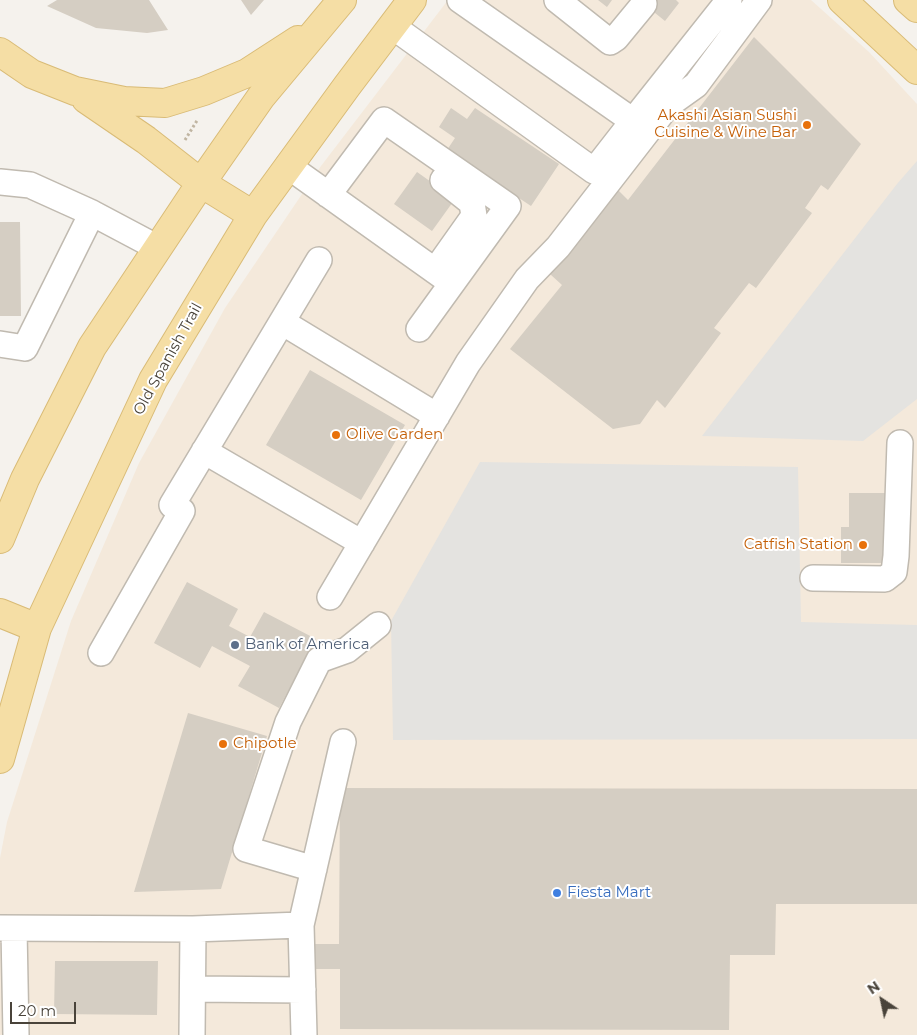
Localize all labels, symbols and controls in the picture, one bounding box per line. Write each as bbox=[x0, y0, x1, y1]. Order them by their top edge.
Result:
place label: Akashi Asian Sushi Cuisine & Wine Bar bbox=[654, 107, 797, 142]
marker: Akashi Asian Sushi Cuisine & Wine Bar bbox=[801, 119, 813, 131]
street label: Old Spanish Trail bbox=[130, 300, 206, 418]
place label: Olive Garden bbox=[346, 426, 443, 444]
marker: Olive Garden bbox=[330, 429, 342, 441]
place label: Catfish Station bbox=[744, 536, 853, 554]
marker: Catfish Station bbox=[857, 539, 869, 551]
place label: Bank of America bbox=[245, 636, 370, 654]
marker: Bank of America bbox=[229, 639, 241, 651]
place label: Chipotle bbox=[233, 735, 297, 753]
marker: Chipotle bbox=[217, 738, 229, 750]
place label: Fiesta Mart bbox=[567, 884, 651, 902]
marker: Fiesta Mart bbox=[551, 887, 563, 899]
north arrow bbox=[857, 975, 907, 1025]
text: N bbox=[864, 977, 883, 998]
scale bar bbox=[12, 992, 79, 1024]
text: 20 m bbox=[18, 1001, 56, 1020]

